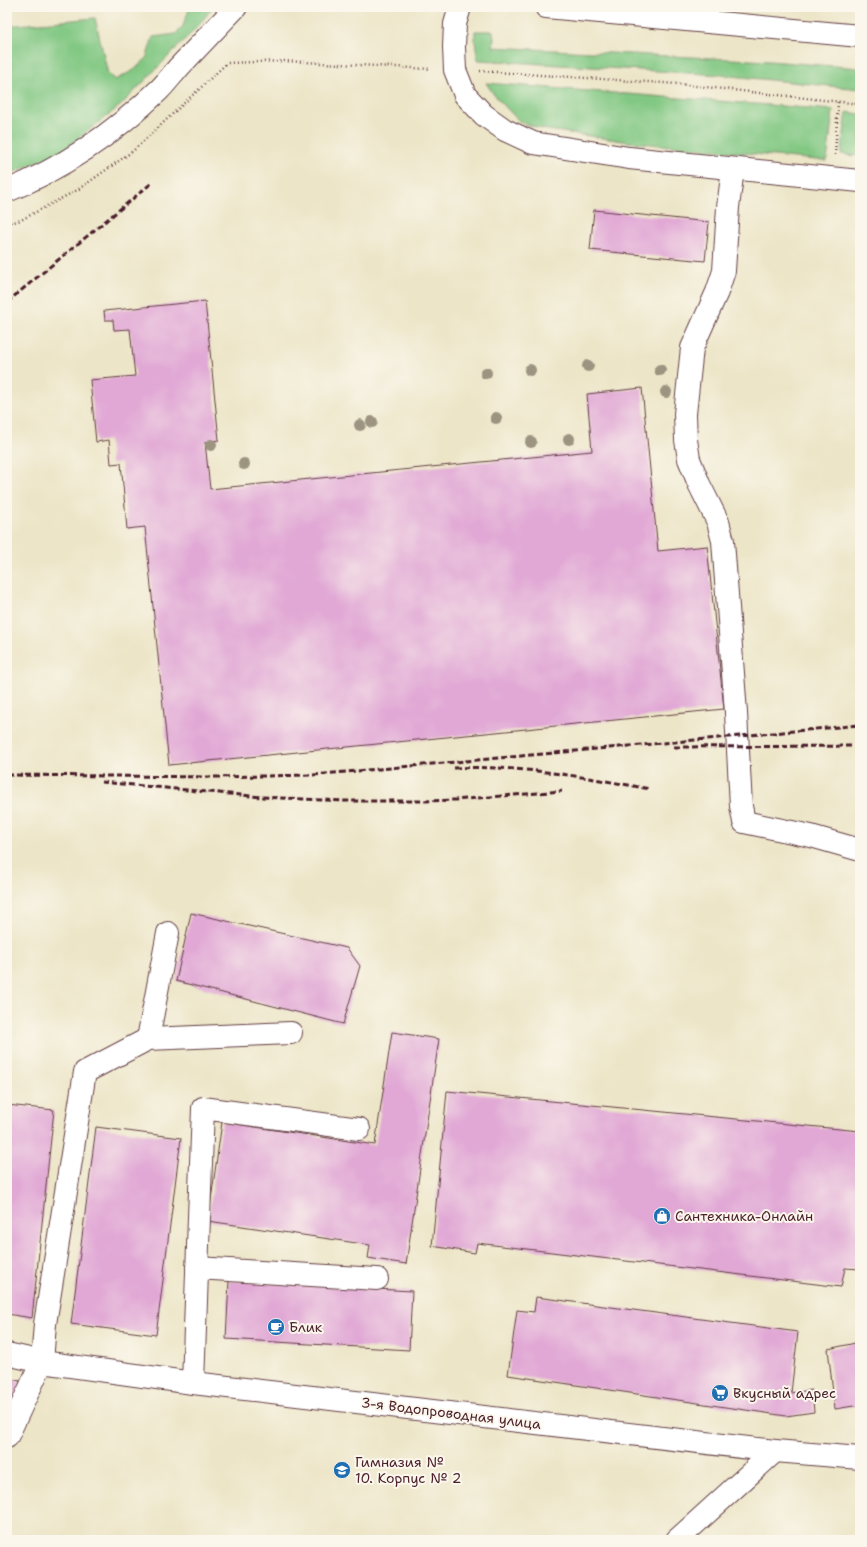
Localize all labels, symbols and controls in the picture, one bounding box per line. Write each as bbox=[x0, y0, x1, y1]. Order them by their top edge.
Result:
shop icon: Сантехника-Онлайн bbox=[652, 1206, 672, 1226]
place label: Сантехника-Онлайн bbox=[675, 1207, 813, 1225]
cafe icon: Блик bbox=[266, 1317, 286, 1337]
place label: Блик bbox=[289, 1318, 323, 1336]
supermarket icon: Вкусный адрес bbox=[710, 1383, 730, 1403]
place label: Вкусный адрес bbox=[733, 1384, 836, 1402]
street label: 3-я Водопроводная улица bbox=[360, 1393, 542, 1433]
place label: Гимназия № 10. Корпус № 2 bbox=[355, 1453, 462, 1487]
school or university icon: Гимназия № 10. Корпус № 2 bbox=[332, 1460, 352, 1480]

